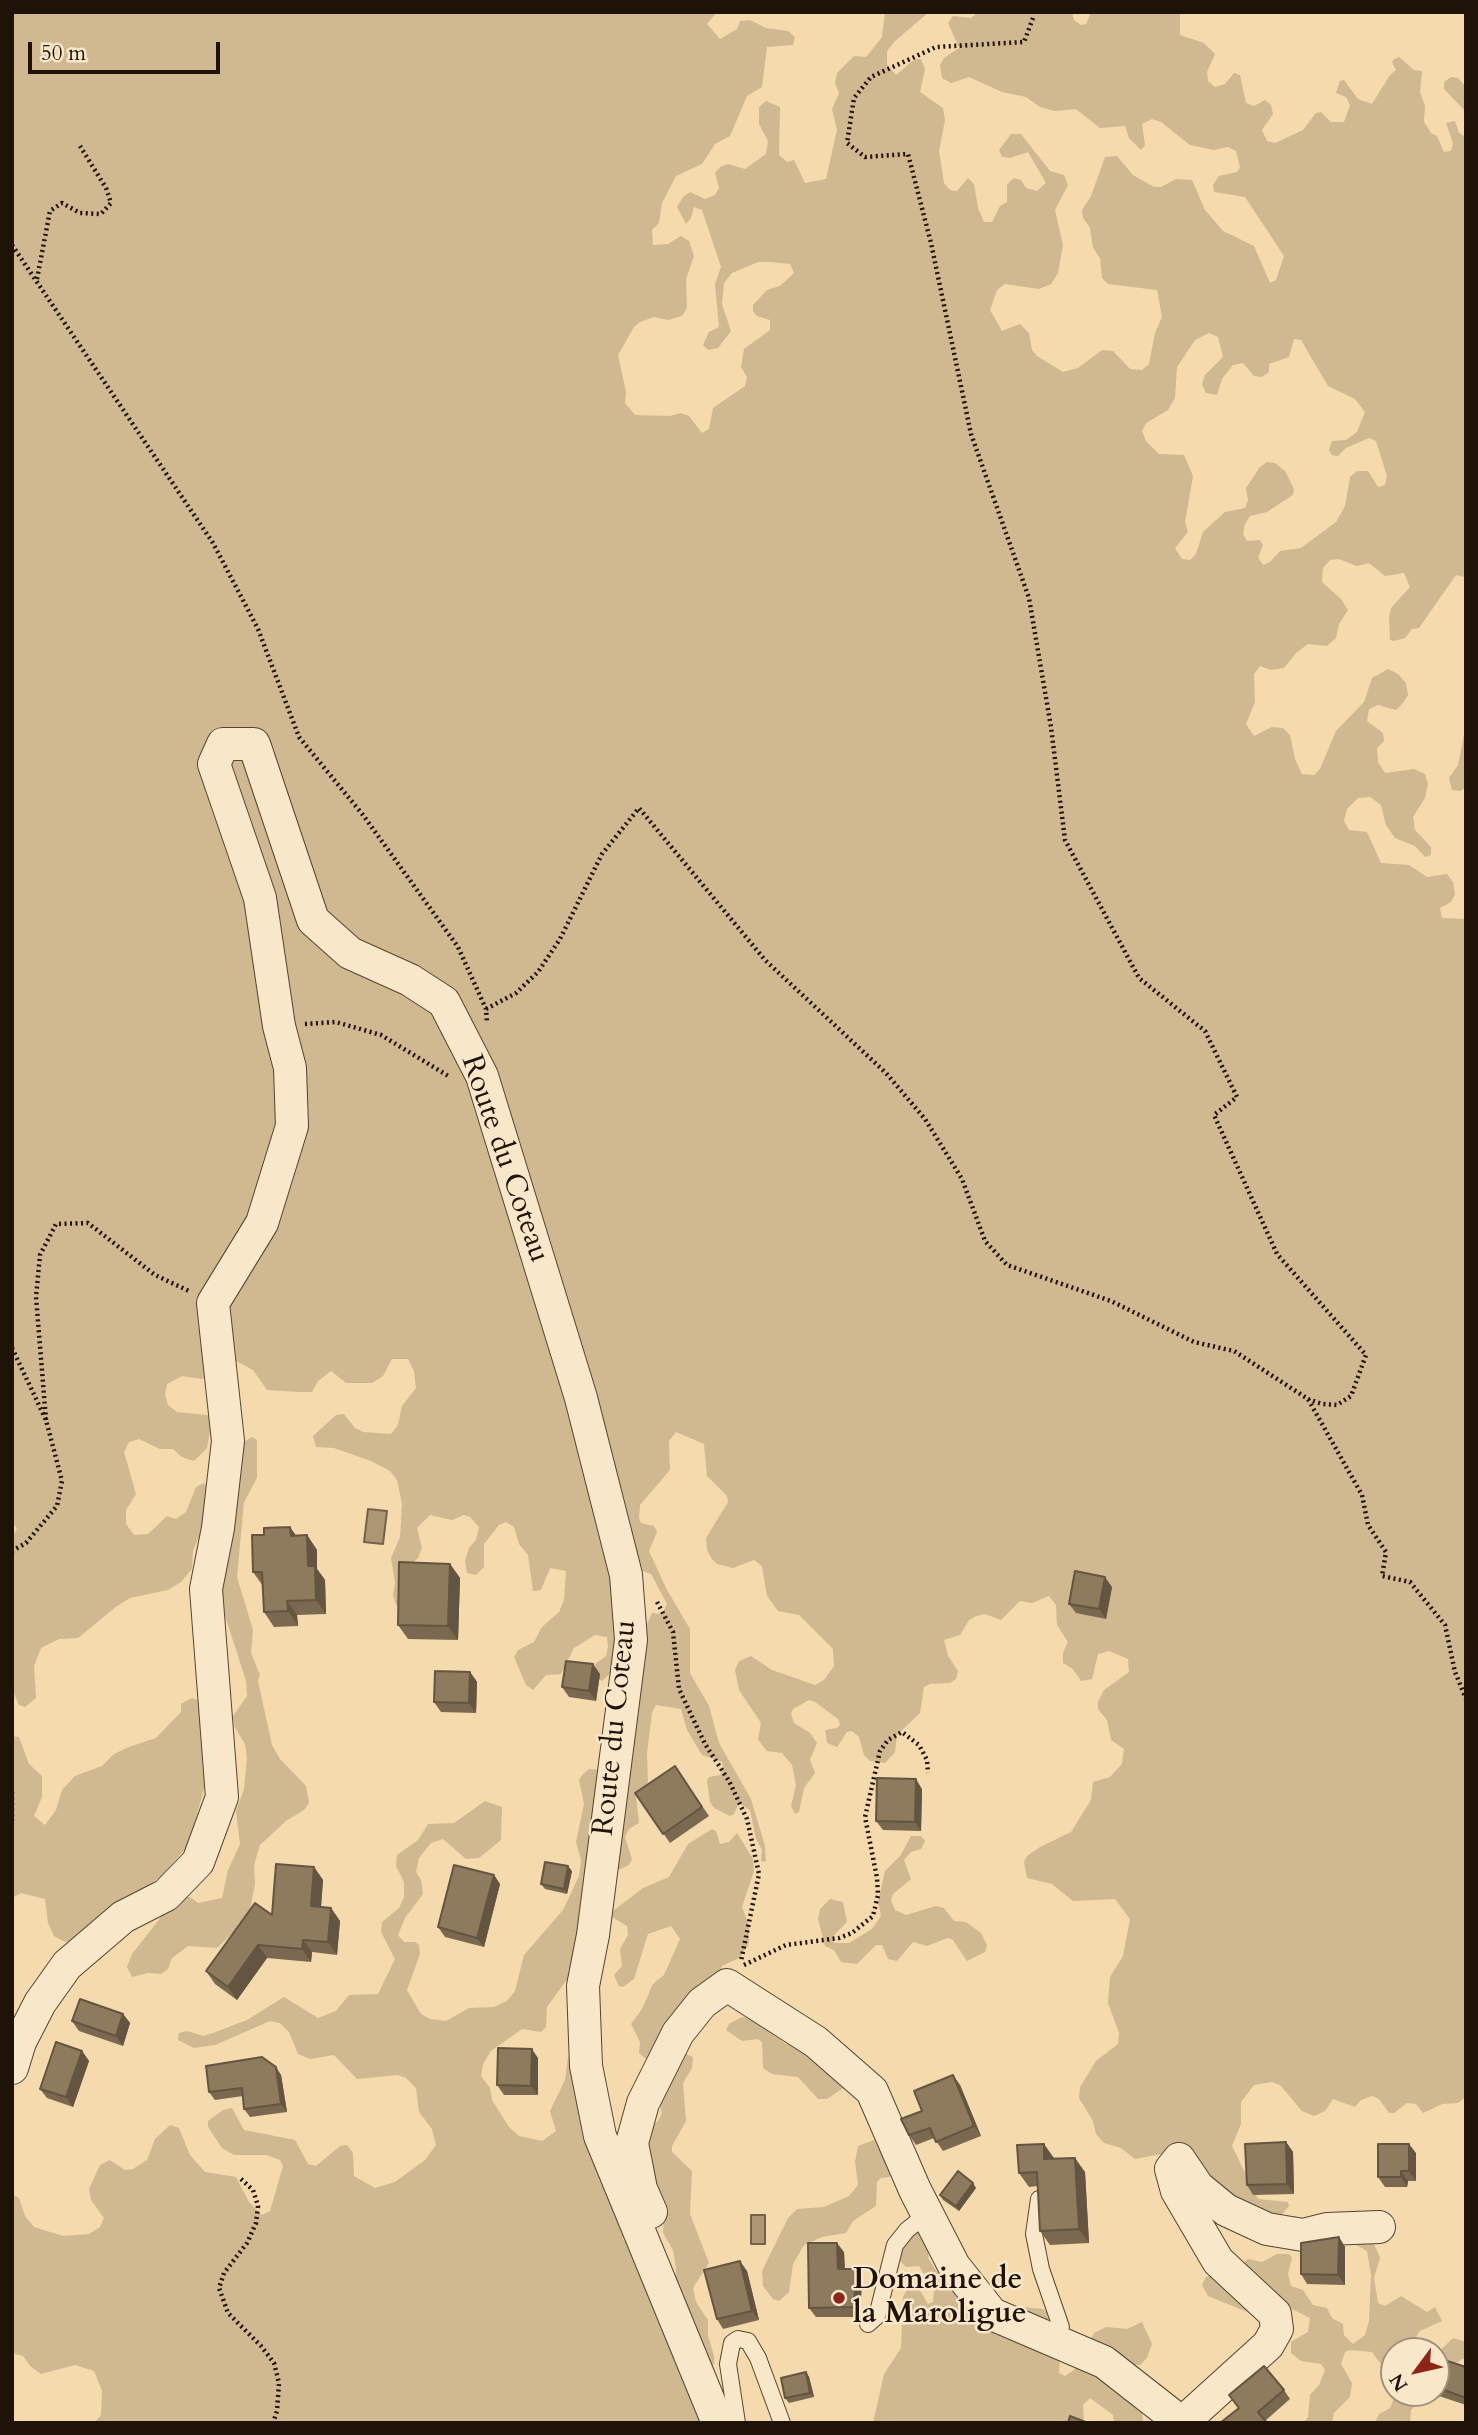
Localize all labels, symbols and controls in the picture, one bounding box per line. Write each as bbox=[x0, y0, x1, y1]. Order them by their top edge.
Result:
scale bar bbox=[32, 28, 224, 72]
text: 50 m bbox=[41, 39, 86, 68]
street label: Route du Coteau bbox=[452, 1051, 556, 1267]
street label: Route du Coteau bbox=[587, 1618, 645, 1838]
place label: Domaine de la Maroligue bbox=[853, 2263, 1027, 2334]
marker: Domaine de la Maroligue bbox=[831, 2290, 847, 2306]
north arrow bbox=[1380, 2337, 1450, 2407]
text: N bbox=[1384, 2368, 1414, 2396]

